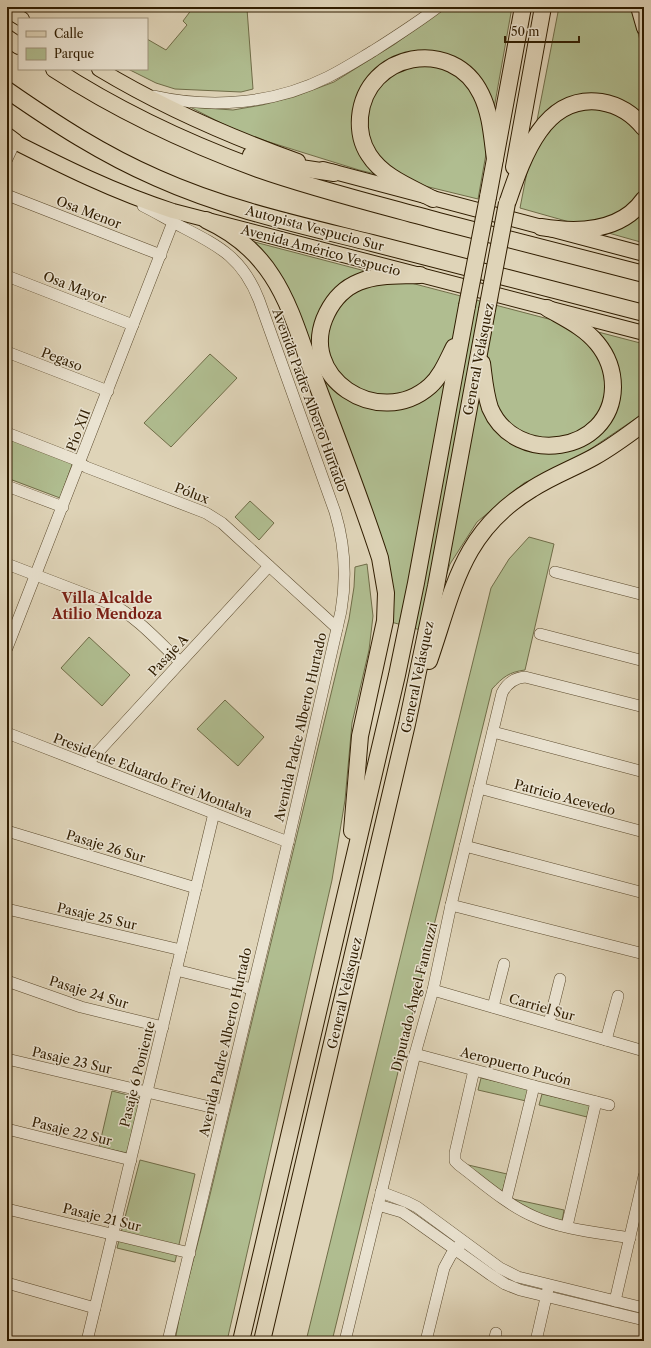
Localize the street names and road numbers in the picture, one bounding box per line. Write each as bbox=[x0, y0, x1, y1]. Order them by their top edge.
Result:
street label: Osa Menor bbox=[54, 192, 124, 232]
street label: Autopista Vespucio Sur bbox=[243, 202, 386, 254]
street label: Avenida Américo Vespucio bbox=[238, 221, 403, 279]
street label: Osa Mayor bbox=[41, 268, 109, 307]
street label: General Velásquez bbox=[459, 301, 497, 416]
street label: Avenida Padre Alberto Hurtado bbox=[269, 305, 351, 494]
street label: Pegaso bbox=[39, 344, 85, 374]
street label: Pío XII bbox=[63, 407, 93, 453]
street label: Pólux bbox=[172, 479, 212, 507]
street label: General Velásquez bbox=[397, 619, 437, 734]
street label: Pasaje A bbox=[145, 631, 192, 679]
street label: Avenida Padre Alberto Hurtado bbox=[270, 631, 330, 824]
street label: Presidente Eduardo Frei Montalva bbox=[51, 730, 255, 820]
street label: Patricio Acevedo bbox=[513, 776, 617, 818]
street label: Pasaje 26 Sur bbox=[64, 826, 148, 866]
street label: Pasaje 25 Sur bbox=[56, 899, 139, 933]
street label: Diputado Ángel Fantuzzi bbox=[388, 921, 440, 1073]
street label: General Velásquez bbox=[323, 935, 365, 1050]
street label: Avenida Padre Alberto Hurtado bbox=[195, 946, 255, 1139]
street label: Pasaje 24 Sur bbox=[47, 972, 131, 1012]
street label: Carriel Sur bbox=[507, 990, 577, 1024]
street label: Pasaje 6 Poniente bbox=[116, 1019, 158, 1129]
street label: Pasaje 23 Sur bbox=[30, 1043, 114, 1077]
street label: Aeropuerto Pucón bbox=[458, 1043, 573, 1089]
street label: Pasaje 22 Sur bbox=[30, 1113, 114, 1149]
street label: Pasaje 21 Sur bbox=[61, 1200, 143, 1235]

